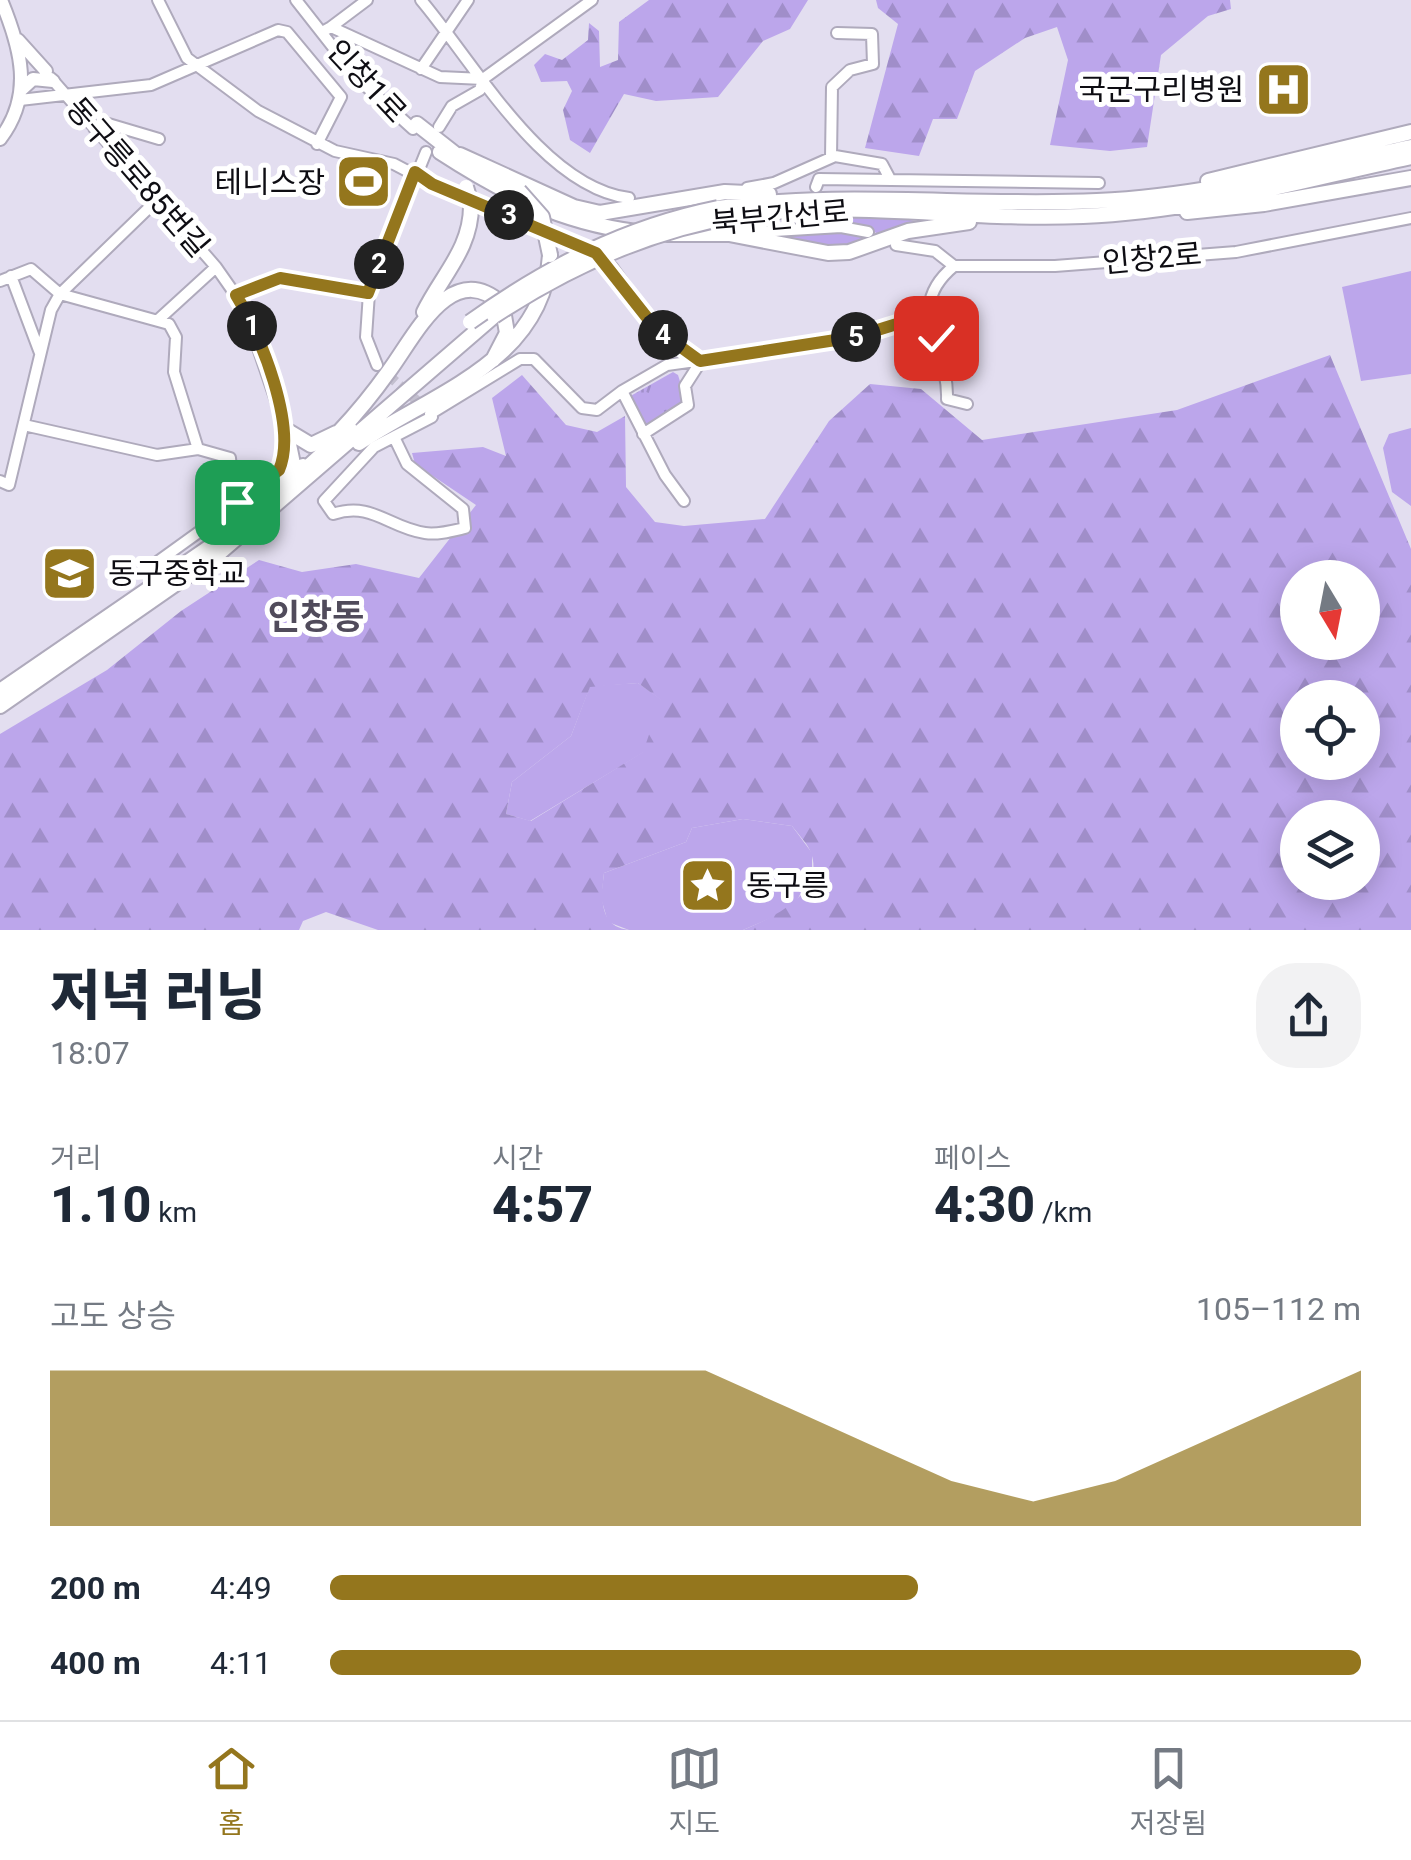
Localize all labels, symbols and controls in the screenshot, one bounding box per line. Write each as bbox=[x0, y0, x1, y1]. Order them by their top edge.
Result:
street label: 인창1로 bbox=[320, 33, 414, 129]
hospital icon: 국군구리병원 bbox=[1253, 59, 1313, 119]
place label: 국군구리병원 bbox=[1078, 72, 1244, 107]
street label: 동구릉로85번길 bbox=[59, 90, 217, 264]
sports icon: 테니스장 bbox=[334, 152, 394, 212]
place label: 테니스장 bbox=[215, 165, 325, 200]
pin: 3 bbox=[484, 190, 534, 240]
street label: 북부간선로 bbox=[710, 194, 850, 240]
text: 3 bbox=[501, 198, 517, 231]
street label: 인창2로 bbox=[1101, 236, 1203, 280]
pin: 2 bbox=[354, 239, 404, 289]
text: 2 bbox=[371, 247, 387, 280]
pin bbox=[894, 296, 979, 381]
pin: 1 bbox=[227, 301, 277, 351]
text: 1 bbox=[244, 309, 260, 342]
pin: 4 bbox=[638, 310, 688, 360]
icon: check bbox=[909, 311, 964, 366]
pin: 5 bbox=[831, 312, 881, 362]
text: 4 bbox=[655, 318, 671, 351]
text: 5 bbox=[848, 320, 864, 353]
pin bbox=[195, 460, 280, 545]
icon: arrive bbox=[210, 475, 265, 530]
school or university icon: 동구중학교 bbox=[39, 543, 99, 603]
place label: 동구중학교 bbox=[108, 556, 246, 591]
north arrow bbox=[1280, 560, 1380, 660]
map controls bbox=[1280, 560, 1380, 900]
district label: 인창동 bbox=[268, 597, 364, 638]
button: locate bbox=[1280, 680, 1380, 780]
button: layers bbox=[1280, 800, 1380, 900]
place icon: 동구릉 bbox=[677, 855, 737, 915]
place label: 동구릉 bbox=[746, 868, 829, 903]
button: share bbox=[1256, 963, 1361, 1068]
text: 저녁 러닝 bbox=[50, 964, 266, 1028]
text: 18:07 bbox=[50, 1034, 130, 1072]
text: 거리 bbox=[50, 1142, 102, 1175]
text: 시간 bbox=[492, 1142, 544, 1175]
text: 페이스 bbox=[934, 1142, 1011, 1175]
text: 1.10 bbox=[50, 1176, 151, 1234]
text: 4:57 bbox=[492, 1176, 593, 1234]
text: 4:30 bbox=[934, 1176, 1035, 1234]
text: km bbox=[151, 1196, 197, 1229]
text: /km bbox=[1035, 1196, 1092, 1229]
text: 105–112 m bbox=[1196, 1290, 1361, 1328]
text: 고도 상승 bbox=[50, 1297, 176, 1335]
text: 200 m bbox=[50, 1569, 141, 1607]
text: 4:49 bbox=[210, 1569, 272, 1607]
text: 400 m bbox=[50, 1644, 141, 1682]
text: 4:11 bbox=[210, 1644, 272, 1682]
tab: 홈 bbox=[204, 1741, 259, 1841]
tab: 지도 bbox=[667, 1741, 722, 1841]
tab: 저장됨 bbox=[1130, 1741, 1207, 1841]

